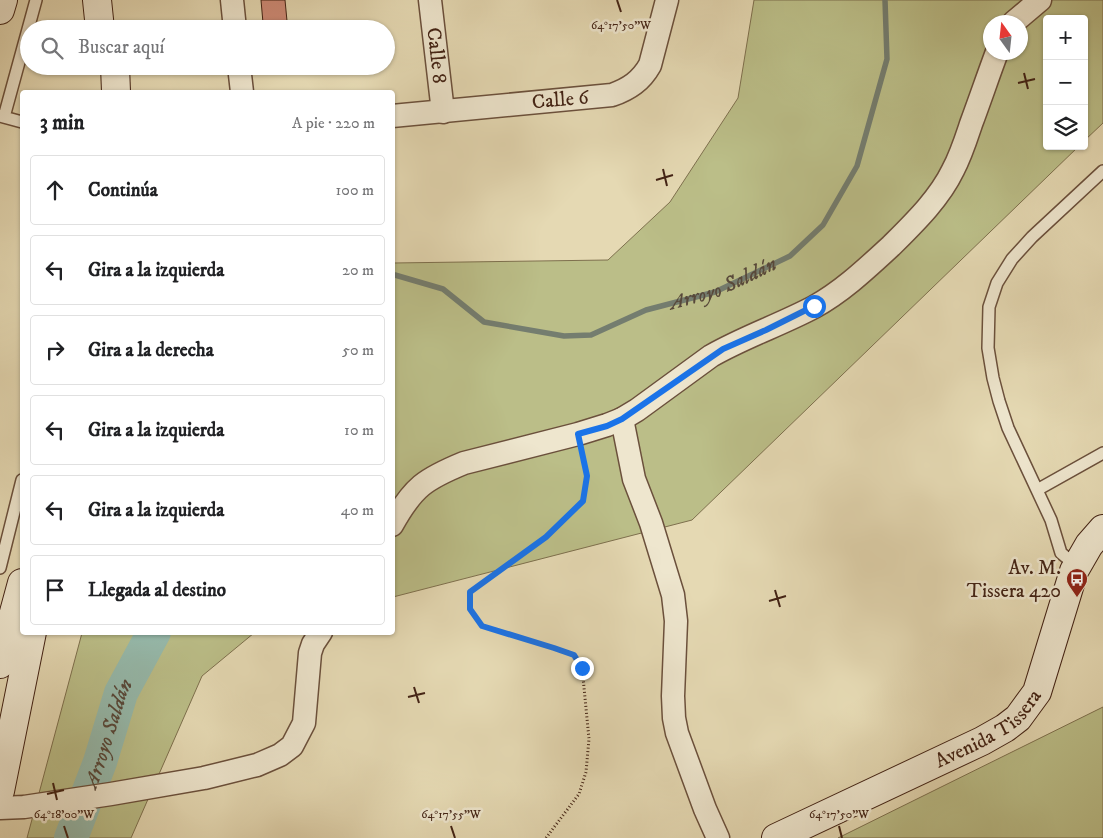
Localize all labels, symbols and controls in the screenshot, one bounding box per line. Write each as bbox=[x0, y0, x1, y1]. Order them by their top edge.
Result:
north arrow bbox=[983, 15, 1028, 60]
map controls bbox=[1043, 15, 1088, 150]
button: + bbox=[1043, 15, 1088, 60]
text: 64°17'50"W bbox=[591, 18, 652, 33]
search box bbox=[20, 20, 395, 75]
street label: Calle 8 bbox=[421, 26, 452, 85]
icon: search bbox=[38, 34, 66, 62]
text: Buscar aquí bbox=[78, 36, 164, 59]
button: − bbox=[1043, 60, 1088, 105]
street label: Calle 6 bbox=[531, 85, 590, 115]
button: layers bbox=[1043, 105, 1088, 150]
text: 3 min bbox=[40, 110, 85, 136]
text: A pie · 220 m bbox=[292, 113, 375, 133]
icon: ahead bbox=[41, 176, 69, 204]
text: Continúa bbox=[88, 179, 158, 202]
text: 100 m bbox=[336, 180, 374, 200]
water label: Arroyo Saldán bbox=[665, 251, 781, 317]
icon: left bbox=[41, 256, 69, 284]
text: Gira a la izquierda bbox=[88, 259, 224, 282]
text: 20 m bbox=[342, 260, 374, 280]
route start bbox=[803, 295, 826, 318]
icon: right bbox=[41, 336, 69, 364]
text: Gira a la derecha bbox=[88, 339, 214, 362]
text: 50 m bbox=[342, 340, 374, 360]
icon: left bbox=[41, 416, 69, 444]
text: Gira a la izquierda bbox=[88, 419, 224, 442]
text: 10 m bbox=[344, 420, 374, 440]
icon: left bbox=[41, 496, 69, 524]
text: Gira a la izquierda bbox=[88, 499, 224, 522]
text: 40 m bbox=[341, 500, 374, 520]
place label: Av. M. Tissera 420 bbox=[967, 556, 1061, 604]
bus stop icon: Av. M. Tissera 420 bbox=[1065, 567, 1089, 598]
icon: arrive bbox=[41, 576, 69, 604]
text: Llegada al destino bbox=[88, 579, 226, 602]
route end bbox=[571, 657, 594, 680]
water label: Arroyo Saldán bbox=[78, 674, 139, 794]
street label: Avenida Tissera bbox=[931, 684, 1047, 774]
text: 64°18'00"W bbox=[34, 807, 95, 822]
text: 64°17'55"W bbox=[421, 807, 482, 822]
text: 64°17'50"W bbox=[809, 807, 870, 822]

